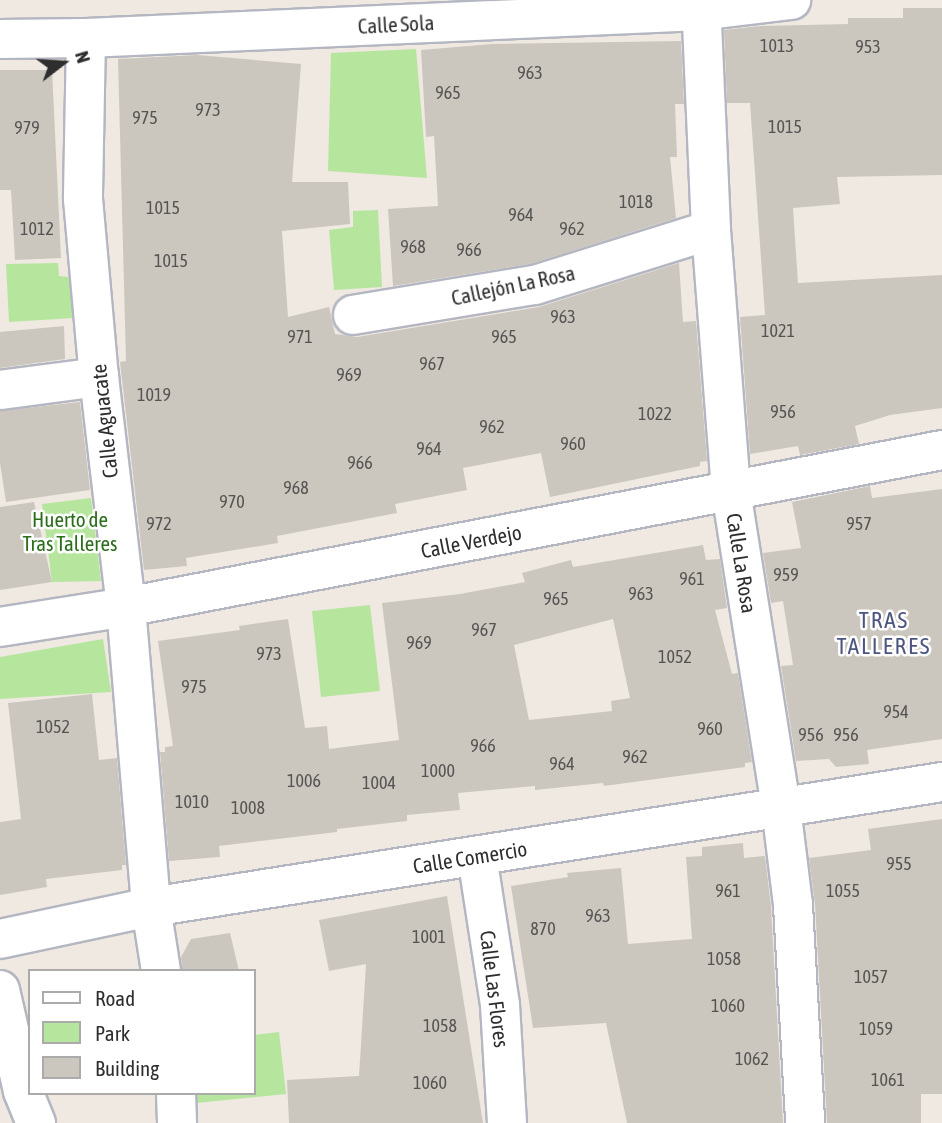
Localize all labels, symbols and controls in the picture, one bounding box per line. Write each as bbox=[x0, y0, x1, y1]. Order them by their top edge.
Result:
street label: Calle Sola bbox=[357, 9, 435, 39]
north arrow bbox=[28, 28, 98, 98]
house number: 1013 bbox=[760, 35, 794, 57]
house number: 953 bbox=[855, 36, 881, 58]
text: N bbox=[71, 48, 95, 65]
house number: 963 bbox=[517, 62, 543, 84]
house number: 965 bbox=[435, 82, 461, 104]
house number: 973 bbox=[195, 99, 221, 121]
house number: 975 bbox=[132, 107, 158, 129]
house number: 1015 bbox=[768, 116, 802, 138]
house number: 979 bbox=[14, 117, 40, 139]
house number: 1018 bbox=[619, 191, 653, 213]
house number: 1015 bbox=[146, 197, 180, 219]
house number: 964 bbox=[508, 204, 534, 226]
house number: 1012 bbox=[20, 218, 54, 240]
house number: 962 bbox=[559, 218, 585, 240]
house number: 968 bbox=[400, 236, 426, 258]
house number: 966 bbox=[456, 239, 482, 261]
house number: 1015 bbox=[154, 250, 188, 272]
street label: Callejón La Rosa bbox=[449, 260, 577, 310]
house number: 963 bbox=[550, 306, 576, 328]
house number: 1021 bbox=[761, 320, 795, 342]
house number: 971 bbox=[287, 326, 313, 348]
house number: 965 bbox=[491, 326, 517, 348]
house number: 967 bbox=[419, 353, 445, 375]
street label: Calle Aguacate bbox=[85, 363, 123, 479]
house number: 969 bbox=[336, 364, 362, 386]
house number: 1019 bbox=[137, 384, 171, 406]
house number: 956 bbox=[770, 401, 796, 423]
house number: 1022 bbox=[638, 403, 672, 425]
house number: 962 bbox=[479, 416, 505, 438]
house number: 960 bbox=[560, 433, 586, 455]
house number: 964 bbox=[416, 438, 442, 460]
house number: 966 bbox=[347, 452, 373, 474]
house number: 968 bbox=[283, 477, 309, 499]
house number: 970 bbox=[219, 491, 245, 513]
park label: Huerto de Tras Talleres bbox=[23, 506, 117, 556]
street label: Calle La Rosa bbox=[722, 511, 762, 615]
house number: 972 bbox=[146, 513, 172, 535]
house number: 957 bbox=[846, 513, 872, 535]
street label: Calle Verdejo bbox=[418, 519, 524, 563]
house number: 959 bbox=[773, 564, 799, 586]
house number: 961 bbox=[679, 568, 705, 590]
house number: 963 bbox=[628, 583, 654, 605]
house number: 965 bbox=[543, 588, 569, 610]
district label: TRAS TALLERES bbox=[837, 606, 931, 660]
house number: 967 bbox=[471, 619, 497, 641]
house number: 969 bbox=[406, 632, 432, 654]
house number: 973 bbox=[256, 643, 282, 665]
house number: 1052 bbox=[658, 646, 692, 668]
house number: 975 bbox=[181, 676, 207, 698]
house number: 954 bbox=[883, 701, 909, 723]
house number: 1052 bbox=[36, 716, 70, 738]
house number: 960 bbox=[697, 718, 723, 740]
house number: 956 bbox=[798, 724, 824, 746]
house number: 956 bbox=[833, 724, 859, 746]
house number: 966 bbox=[470, 735, 496, 757]
house number: 962 bbox=[622, 746, 648, 768]
house number: 964 bbox=[549, 753, 575, 775]
house number: 1000 bbox=[421, 760, 455, 782]
house number: 1006 bbox=[287, 770, 321, 792]
house number: 1004 bbox=[362, 772, 396, 794]
house number: 1010 bbox=[175, 791, 209, 813]
house number: 1008 bbox=[231, 797, 265, 819]
street label: Calle Comercio bbox=[411, 836, 529, 878]
house number: 955 bbox=[886, 853, 912, 875]
house number: 961 bbox=[715, 880, 741, 902]
house number: 1055 bbox=[826, 880, 860, 902]
house number: 963 bbox=[585, 905, 611, 927]
house number: 870 bbox=[530, 918, 556, 940]
house number: 1001 bbox=[412, 926, 446, 948]
street label: Calle Las Flores bbox=[475, 929, 515, 1049]
house number: 1058 bbox=[707, 948, 741, 970]
house number: 1057 bbox=[854, 966, 888, 988]
legend bbox=[28, 969, 256, 1095]
text: Road bbox=[95, 986, 135, 1010]
house number: 1060 bbox=[711, 995, 745, 1017]
house number: 1058 bbox=[423, 1015, 457, 1037]
house number: 1059 bbox=[859, 1018, 893, 1040]
text: Park bbox=[95, 1021, 130, 1045]
house number: 1062 bbox=[735, 1048, 769, 1070]
text: Building bbox=[95, 1056, 159, 1080]
house number: 1061 bbox=[871, 1069, 905, 1091]
house number: 1060 bbox=[413, 1072, 447, 1094]

